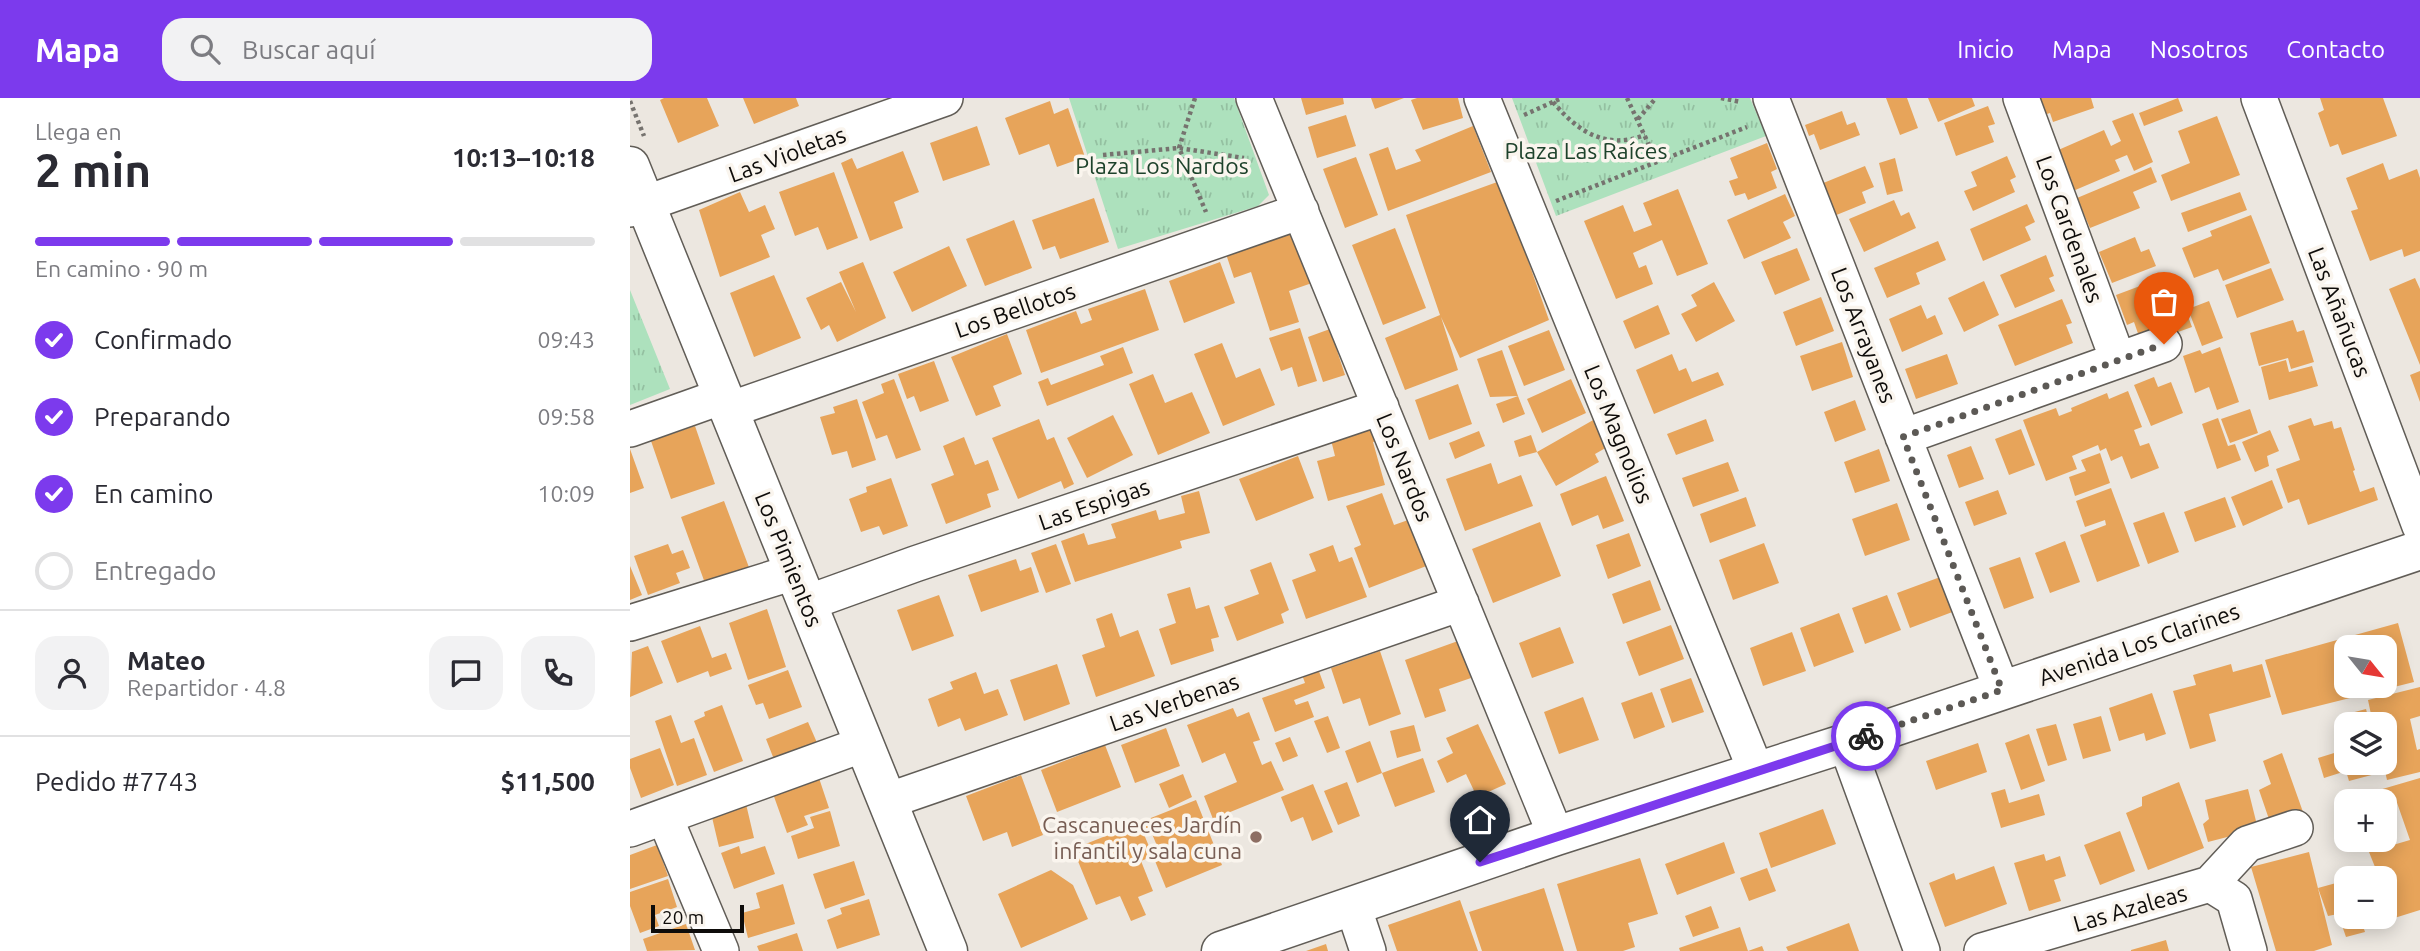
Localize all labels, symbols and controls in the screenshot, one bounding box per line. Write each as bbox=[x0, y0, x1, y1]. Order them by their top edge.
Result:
search box bbox=[162, 18, 652, 81]
icon: search bbox=[186, 30, 224, 68]
text: Mapa bbox=[35, 31, 120, 68]
text: Buscar aquí bbox=[242, 35, 376, 64]
text: Inicio bbox=[1957, 36, 2014, 63]
text: Mapa bbox=[2052, 36, 2112, 63]
text: Nosotros bbox=[2150, 36, 2248, 63]
text: Contacto bbox=[2286, 36, 2385, 63]
text: Llega en bbox=[35, 119, 122, 144]
street label: Las Violetas bbox=[725, 121, 849, 187]
park label: Plaza Las Raíces bbox=[1504, 138, 1668, 163]
text: 10:13–10:18 bbox=[452, 143, 595, 172]
text: 2 min bbox=[35, 144, 151, 196]
street label: Los Cardenales bbox=[2032, 152, 2108, 306]
park label: Plaza Los Nardos bbox=[1075, 153, 1249, 178]
street label: Las Añañucas bbox=[2304, 243, 2376, 381]
text: En camino · 90 m bbox=[35, 256, 208, 281]
street label: Los Arrayanes bbox=[1827, 264, 1901, 406]
pin bbox=[2134, 272, 2194, 344]
street label: Los Bellotos bbox=[952, 278, 1078, 342]
icon: bag bbox=[2145, 283, 2183, 321]
icon: check bbox=[35, 321, 73, 359]
text: Confirmado bbox=[94, 325, 232, 354]
text: 09:43 bbox=[537, 327, 595, 352]
street label: Los Magnolios bbox=[1580, 361, 1658, 507]
icon: check bbox=[35, 398, 73, 436]
text: Preparando bbox=[94, 402, 231, 431]
text: 09:58 bbox=[537, 404, 595, 429]
street label: Los Nardos bbox=[1372, 409, 1438, 525]
street label: Las Espigas bbox=[1035, 473, 1153, 535]
icon: check bbox=[35, 475, 73, 513]
text: En camino bbox=[94, 479, 214, 508]
text: 10:09 bbox=[537, 481, 595, 506]
street label: Los Pimientos bbox=[751, 488, 827, 630]
text: Entregado bbox=[94, 556, 217, 585]
street label: Avenida Los Clarines bbox=[2036, 598, 2243, 690]
north arrow bbox=[2334, 635, 2398, 698]
map controls bbox=[2334, 635, 2397, 929]
button: person bbox=[35, 636, 109, 710]
button: chat bbox=[429, 636, 503, 710]
button: phone bbox=[521, 636, 595, 710]
text: Mateo bbox=[127, 646, 206, 675]
street label: Las Verbenas bbox=[1106, 668, 1242, 736]
text: Repartidor · 4.8 bbox=[127, 675, 286, 700]
courier bbox=[1831, 701, 1901, 771]
button: layers bbox=[2334, 712, 2397, 775]
icon: bike bbox=[1847, 717, 1885, 755]
text: Pedido #7743 bbox=[35, 767, 198, 796]
text: $11,500 bbox=[501, 767, 595, 796]
button: + bbox=[2334, 789, 2397, 852]
pin bbox=[1450, 790, 1510, 862]
icon: home bbox=[1461, 801, 1499, 839]
place label: Cascanueces Jardín infantil y sala cuna bbox=[1042, 812, 1242, 863]
marker: Cascanueces Jardín infantil y sala cuna bbox=[1248, 829, 1264, 845]
button: − bbox=[2334, 866, 2397, 929]
street label: Las Azaleas bbox=[2070, 880, 2190, 936]
scale bar bbox=[651, 902, 744, 934]
text: 20 m bbox=[662, 906, 704, 928]

